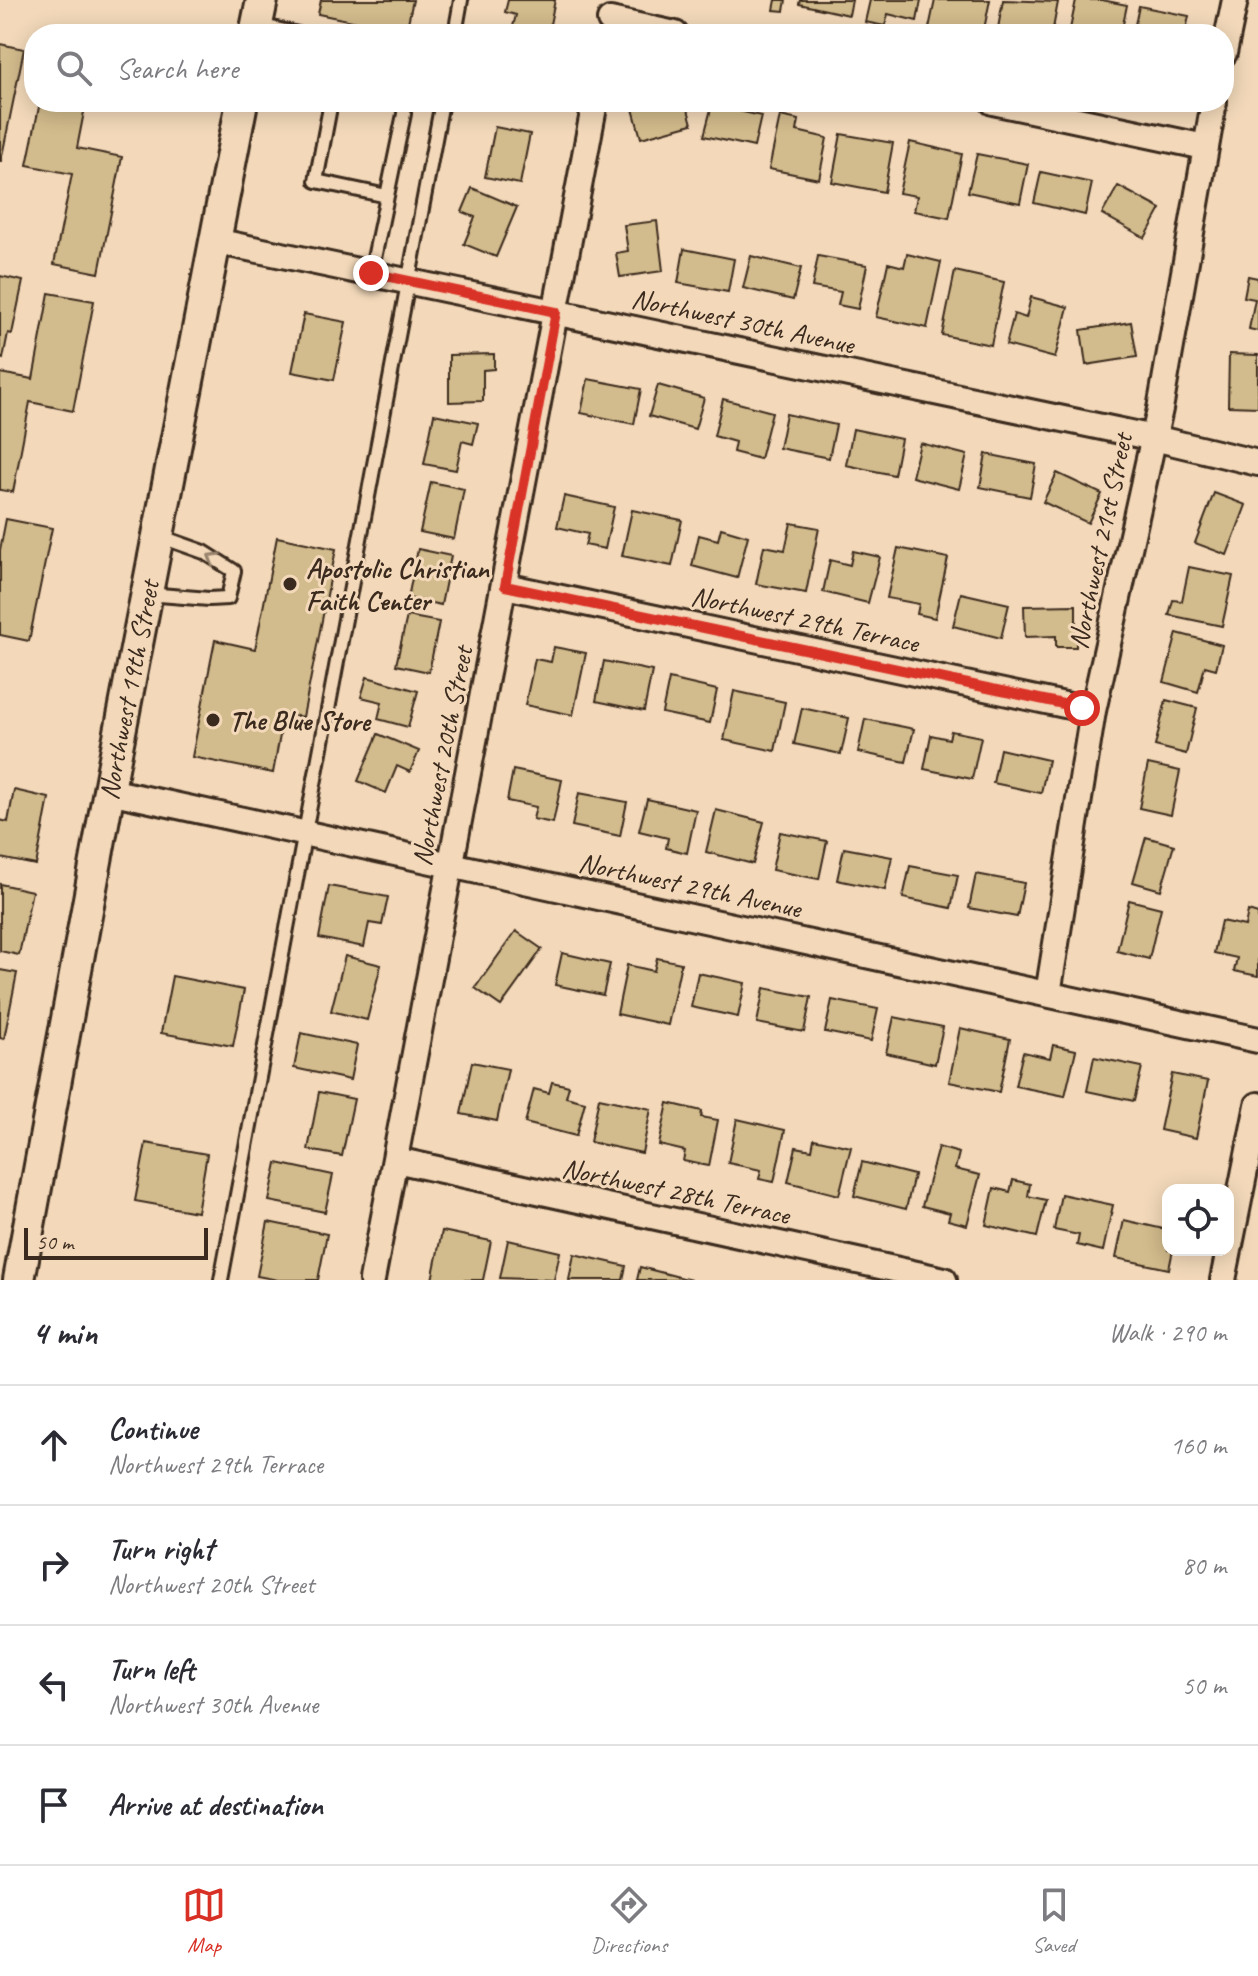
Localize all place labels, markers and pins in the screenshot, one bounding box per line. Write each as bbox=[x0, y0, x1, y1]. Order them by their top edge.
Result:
place label: Apostolic Christian Faith Center bbox=[306, 551, 490, 618]
marker: Apostolic Christian Faith Center bbox=[281, 575, 299, 593]
place label: The Blue Store bbox=[229, 703, 373, 738]
marker: The Blue Store bbox=[204, 711, 222, 729]

